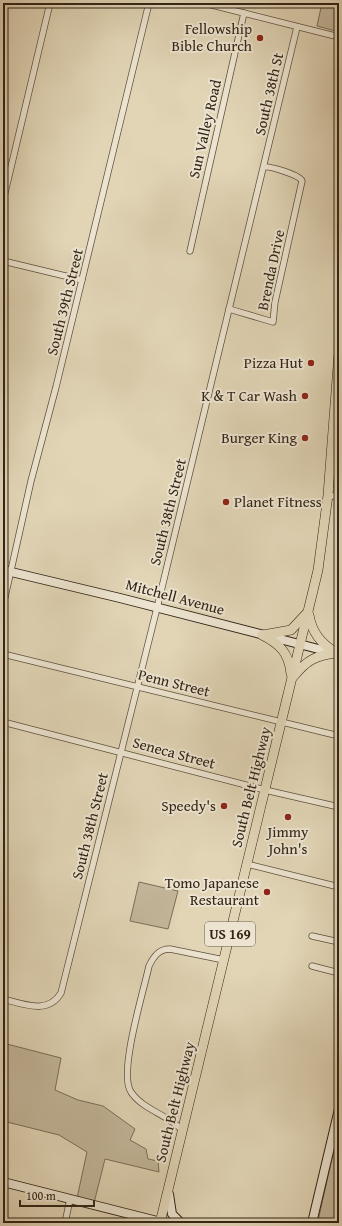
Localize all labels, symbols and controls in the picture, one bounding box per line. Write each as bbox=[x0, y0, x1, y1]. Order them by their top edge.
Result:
place label: Fellowship Bible Church bbox=[171, 18, 253, 56]
marker: Fellowship Bible Church bbox=[255, 33, 265, 43]
street label: South 38th St bbox=[249, 50, 288, 137]
street label: Sun Valley Road bbox=[183, 77, 226, 180]
street label: Brenda Drive bbox=[252, 228, 289, 312]
street label: South 39th Street bbox=[41, 246, 88, 358]
place label: Pizza Hut bbox=[244, 352, 304, 373]
marker: Pizza Hut bbox=[306, 358, 316, 368]
place label: K & T Car Wash bbox=[201, 385, 298, 406]
marker: K & T Car Wash bbox=[300, 391, 310, 401]
place label: Burger King bbox=[221, 427, 298, 448]
marker: Burger King bbox=[300, 433, 310, 443]
street label: South 38th Street bbox=[144, 456, 191, 568]
place label: Planet Fitness bbox=[234, 491, 322, 512]
marker: Planet Fitness bbox=[221, 497, 231, 507]
street label: Mitchell Avenue bbox=[123, 573, 227, 620]
street label: Penn Street bbox=[136, 663, 213, 702]
street label: South Belt Highway bbox=[225, 724, 276, 849]
street label: Seneca Street bbox=[130, 731, 218, 774]
street label: South 38th Street bbox=[66, 770, 113, 882]
place label: Speedy's bbox=[161, 795, 216, 816]
marker: Speedy's bbox=[219, 801, 229, 811]
marker: Jimmy John's bbox=[283, 812, 293, 822]
place label: Jimmy John's bbox=[266, 821, 309, 859]
place label: Tomo Japanese Restaurant bbox=[165, 872, 260, 910]
marker: Tomo Japanese Restaurant bbox=[262, 887, 272, 897]
road number: US 169 bbox=[205, 922, 255, 946]
street label: South Belt Highway bbox=[149, 1039, 200, 1164]
scale bar bbox=[20, 1182, 94, 1208]
text: 100 m bbox=[26, 1187, 56, 1204]

